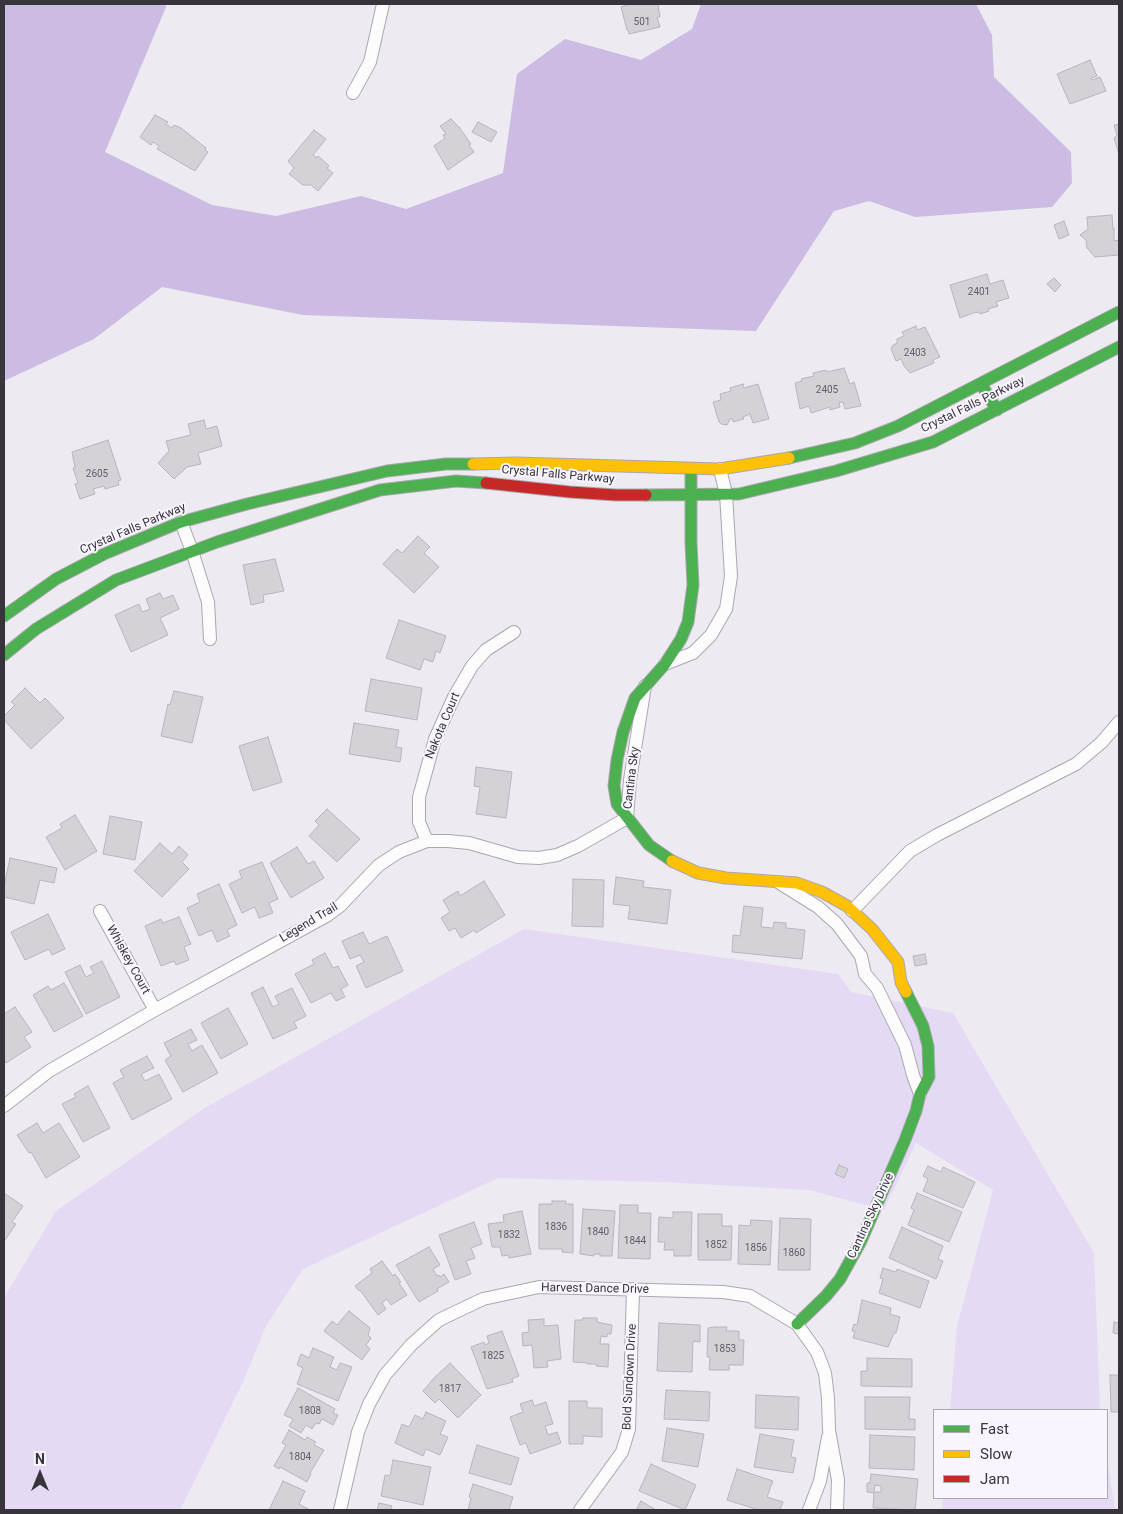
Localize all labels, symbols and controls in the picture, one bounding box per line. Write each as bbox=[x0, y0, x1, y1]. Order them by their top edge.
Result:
house number: 501 bbox=[634, 16, 650, 28]
house number: 2401 bbox=[968, 286, 990, 298]
house number: 2403 bbox=[904, 347, 926, 359]
street label: Crystal Falls Parkway bbox=[919, 374, 1027, 436]
house number: 2405 bbox=[816, 384, 838, 396]
street label: Crystal Falls Parkway bbox=[501, 463, 615, 487]
house number: 2605 bbox=[86, 468, 108, 480]
street label: Crystal Falls Parkway bbox=[78, 500, 188, 558]
street label: Nakota Court bbox=[423, 691, 463, 761]
street label: Cantina Sky bbox=[621, 746, 643, 810]
street label: Legend Trail bbox=[277, 900, 341, 946]
street label: Whiskey Court bbox=[103, 923, 153, 997]
street label: Cantina Sky Drive bbox=[845, 1171, 897, 1261]
house number: 1836 bbox=[545, 1221, 567, 1233]
house number: 1840 bbox=[587, 1226, 609, 1238]
house number: 1832 bbox=[498, 1229, 520, 1241]
house number: 1844 bbox=[624, 1235, 646, 1247]
house number: 1852 bbox=[705, 1239, 727, 1251]
house number: 1856 bbox=[745, 1242, 767, 1254]
house number: 1860 bbox=[783, 1247, 805, 1259]
street label: Harvest Dance Drive bbox=[541, 1281, 649, 1297]
street label: Bold Sundown Drive bbox=[620, 1323, 640, 1431]
house number: 1853 bbox=[714, 1343, 736, 1355]
house number: 1825 bbox=[482, 1350, 504, 1362]
house number: 1817 bbox=[439, 1383, 461, 1395]
house number: 1808 bbox=[299, 1405, 321, 1417]
legend bbox=[933, 1409, 1108, 1499]
text: Fast bbox=[980, 1420, 1009, 1438]
text: Slow bbox=[980, 1445, 1012, 1463]
north arrow bbox=[15, 1449, 65, 1499]
text: N bbox=[35, 1451, 45, 1467]
house number: 1804 bbox=[289, 1451, 311, 1463]
text: Jam bbox=[980, 1470, 1010, 1488]

